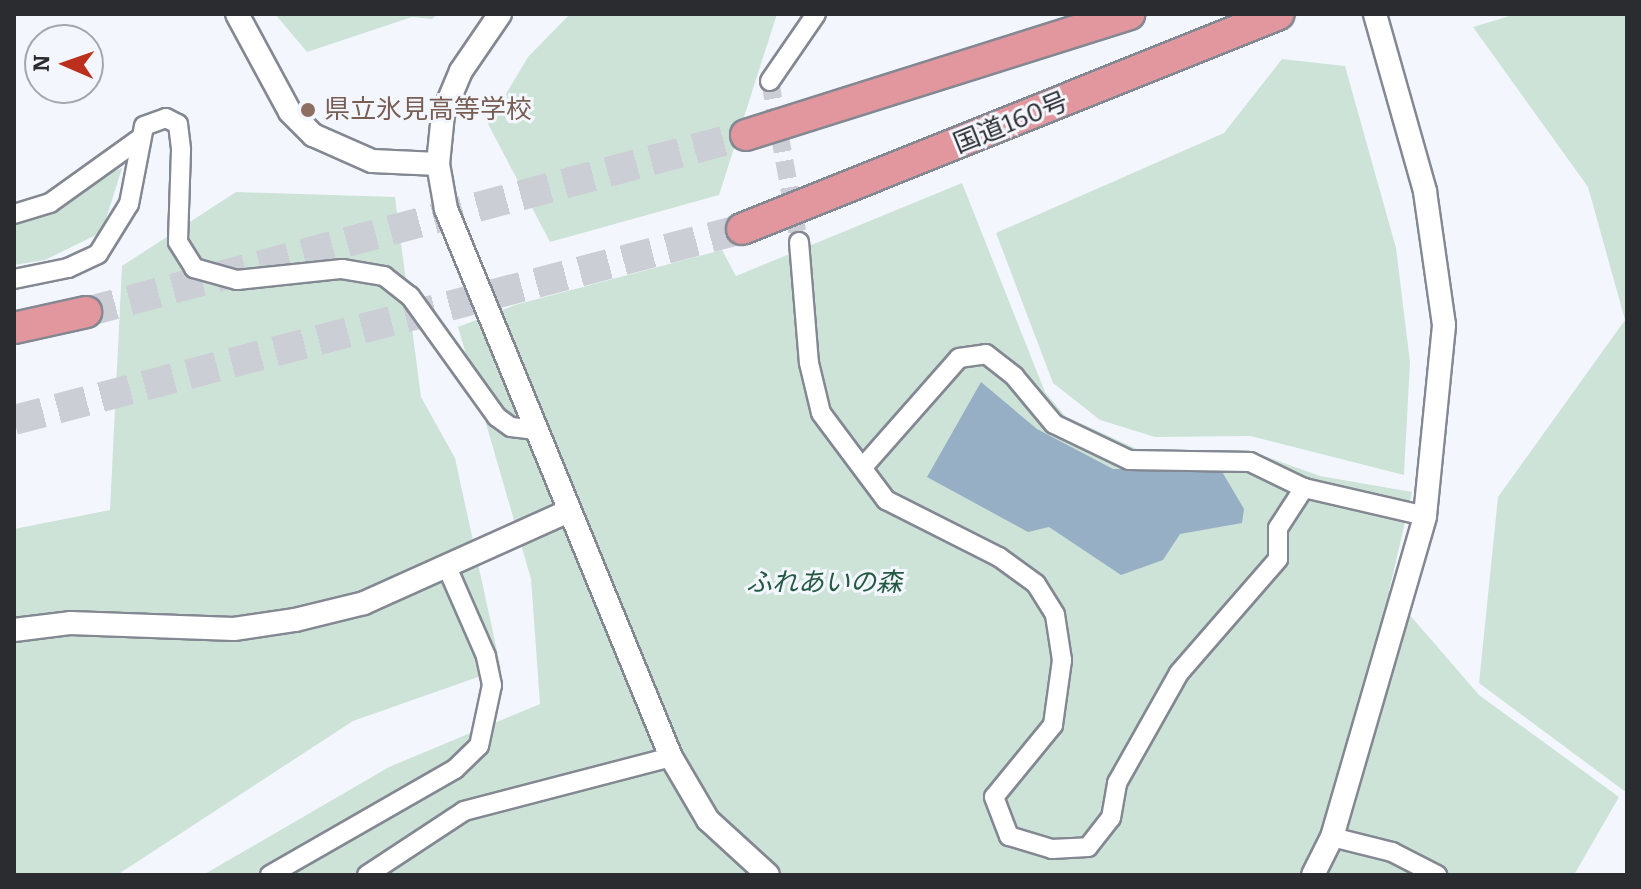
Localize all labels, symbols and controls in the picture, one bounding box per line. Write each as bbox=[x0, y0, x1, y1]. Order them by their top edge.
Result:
north arrow bbox=[24, 24, 104, 104]
text: N bbox=[28, 54, 55, 72]
street label: 国道160号 bbox=[949, 86, 1073, 160]
place label: 県立氷見高等学校 bbox=[324, 94, 532, 126]
marker: 県立氷見高等学校 bbox=[299, 101, 317, 119]
park label: ふれあいの森 bbox=[746, 567, 902, 599]

